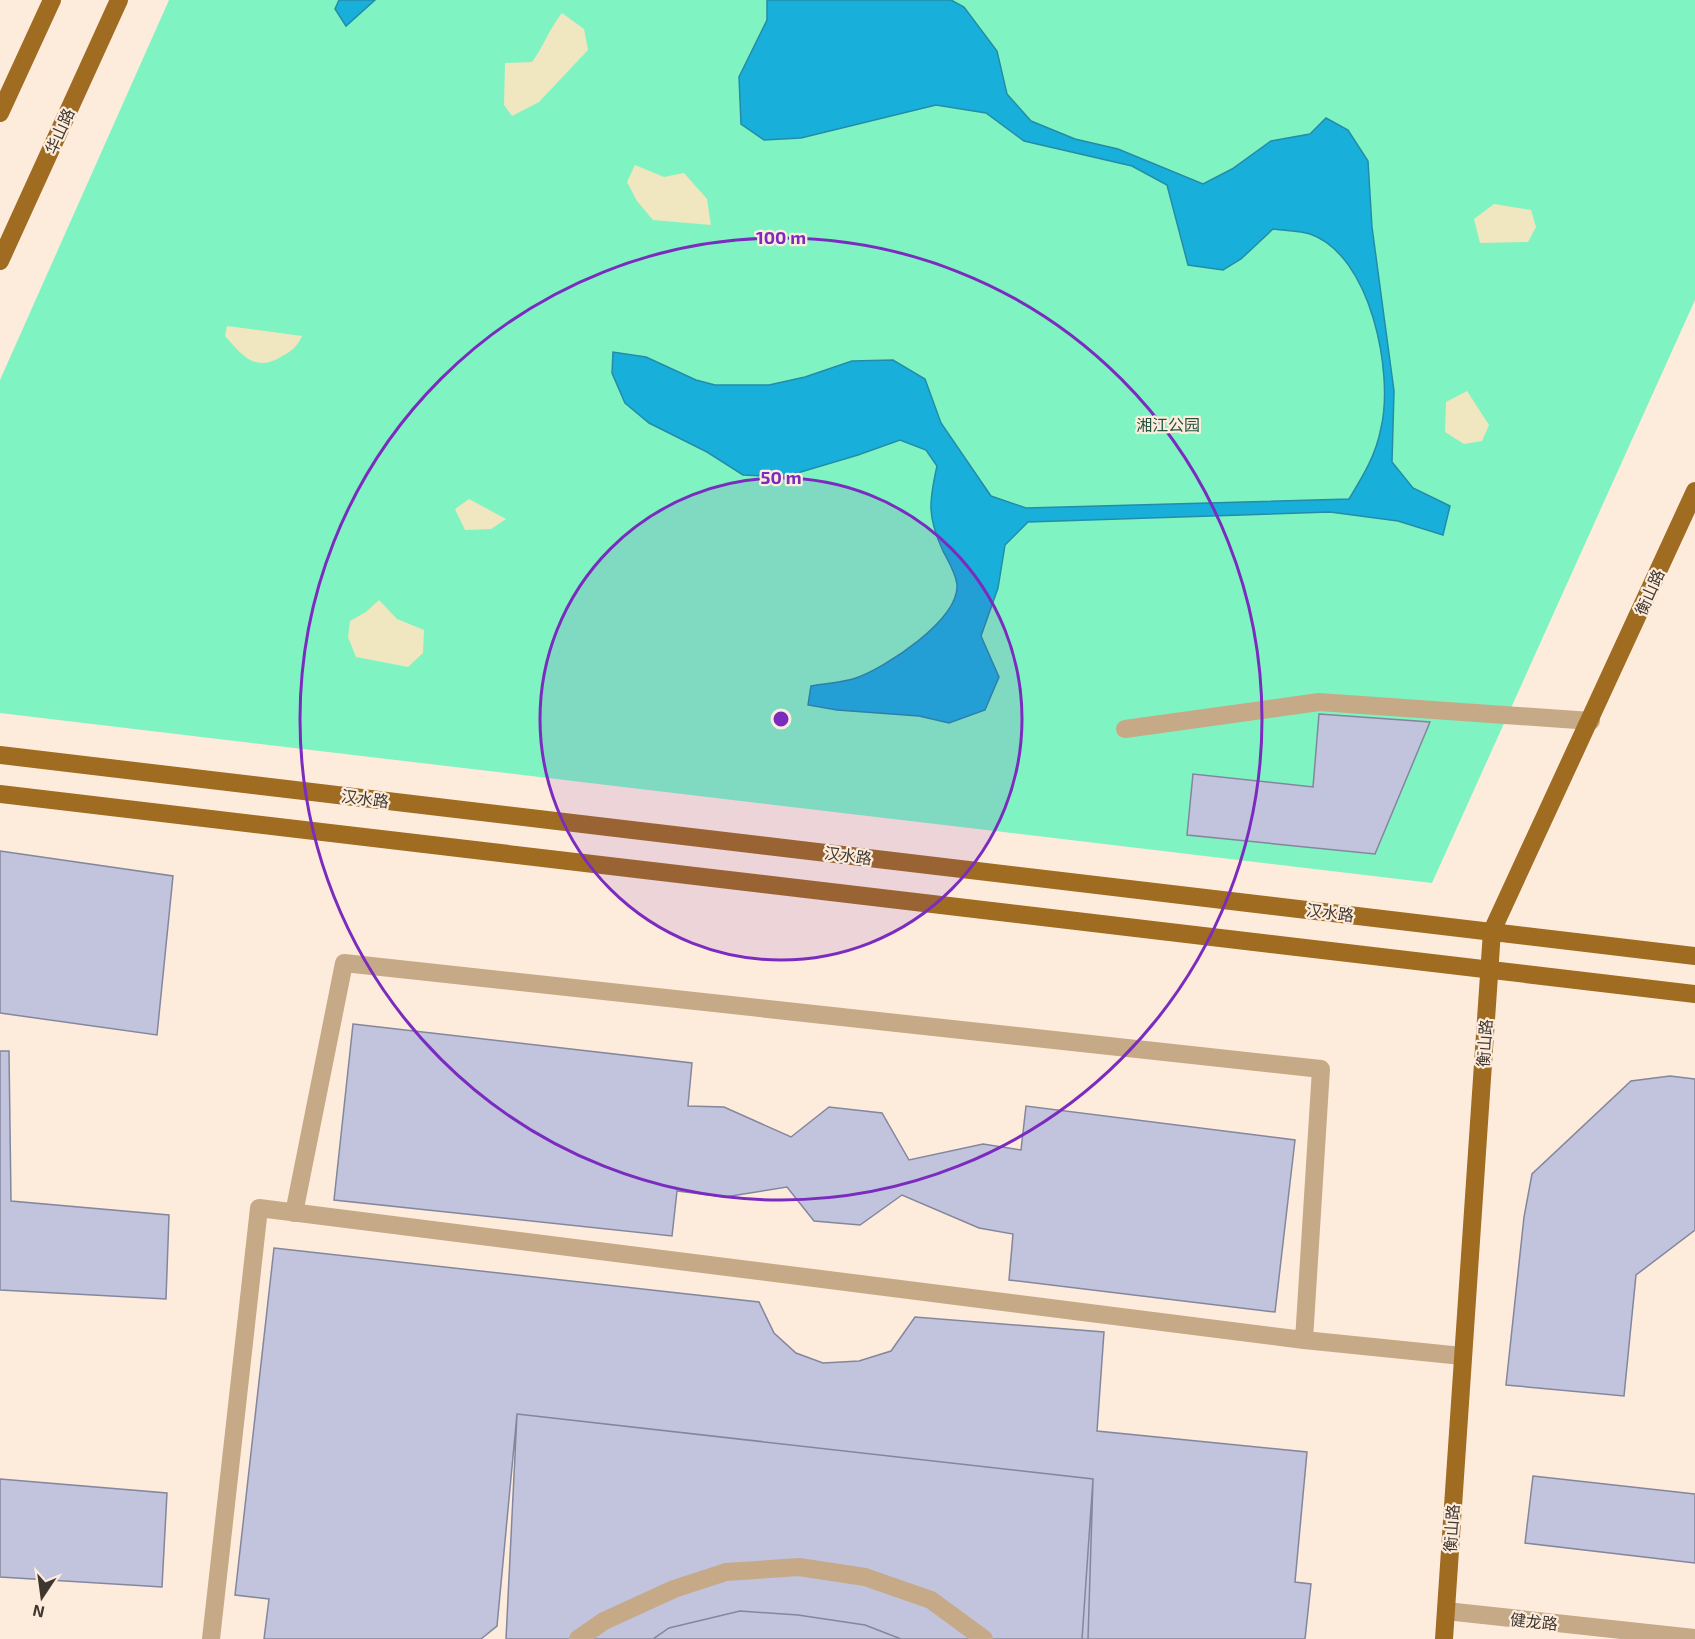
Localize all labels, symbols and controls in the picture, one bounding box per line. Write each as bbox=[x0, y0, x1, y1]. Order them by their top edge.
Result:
street label: 华山路 bbox=[41, 105, 77, 157]
text: 100 m bbox=[756, 226, 806, 248]
park label: 湘江公园 bbox=[1136, 415, 1200, 434]
text: 50 m bbox=[760, 466, 802, 488]
street label: 衡山路 bbox=[1631, 566, 1667, 618]
centre of rings bbox=[771, 709, 791, 729]
street label: 汉水路 bbox=[340, 786, 390, 810]
street label: 汉水路 bbox=[823, 843, 873, 867]
street label: 汉水路 bbox=[1305, 900, 1355, 924]
street label: 衡山路 bbox=[1473, 1018, 1495, 1068]
street label: 衡山路 bbox=[1440, 1503, 1462, 1553]
north arrow bbox=[12, 1567, 72, 1627]
text: N bbox=[31, 1602, 46, 1623]
street label: 健龙路 bbox=[1509, 1609, 1559, 1633]

